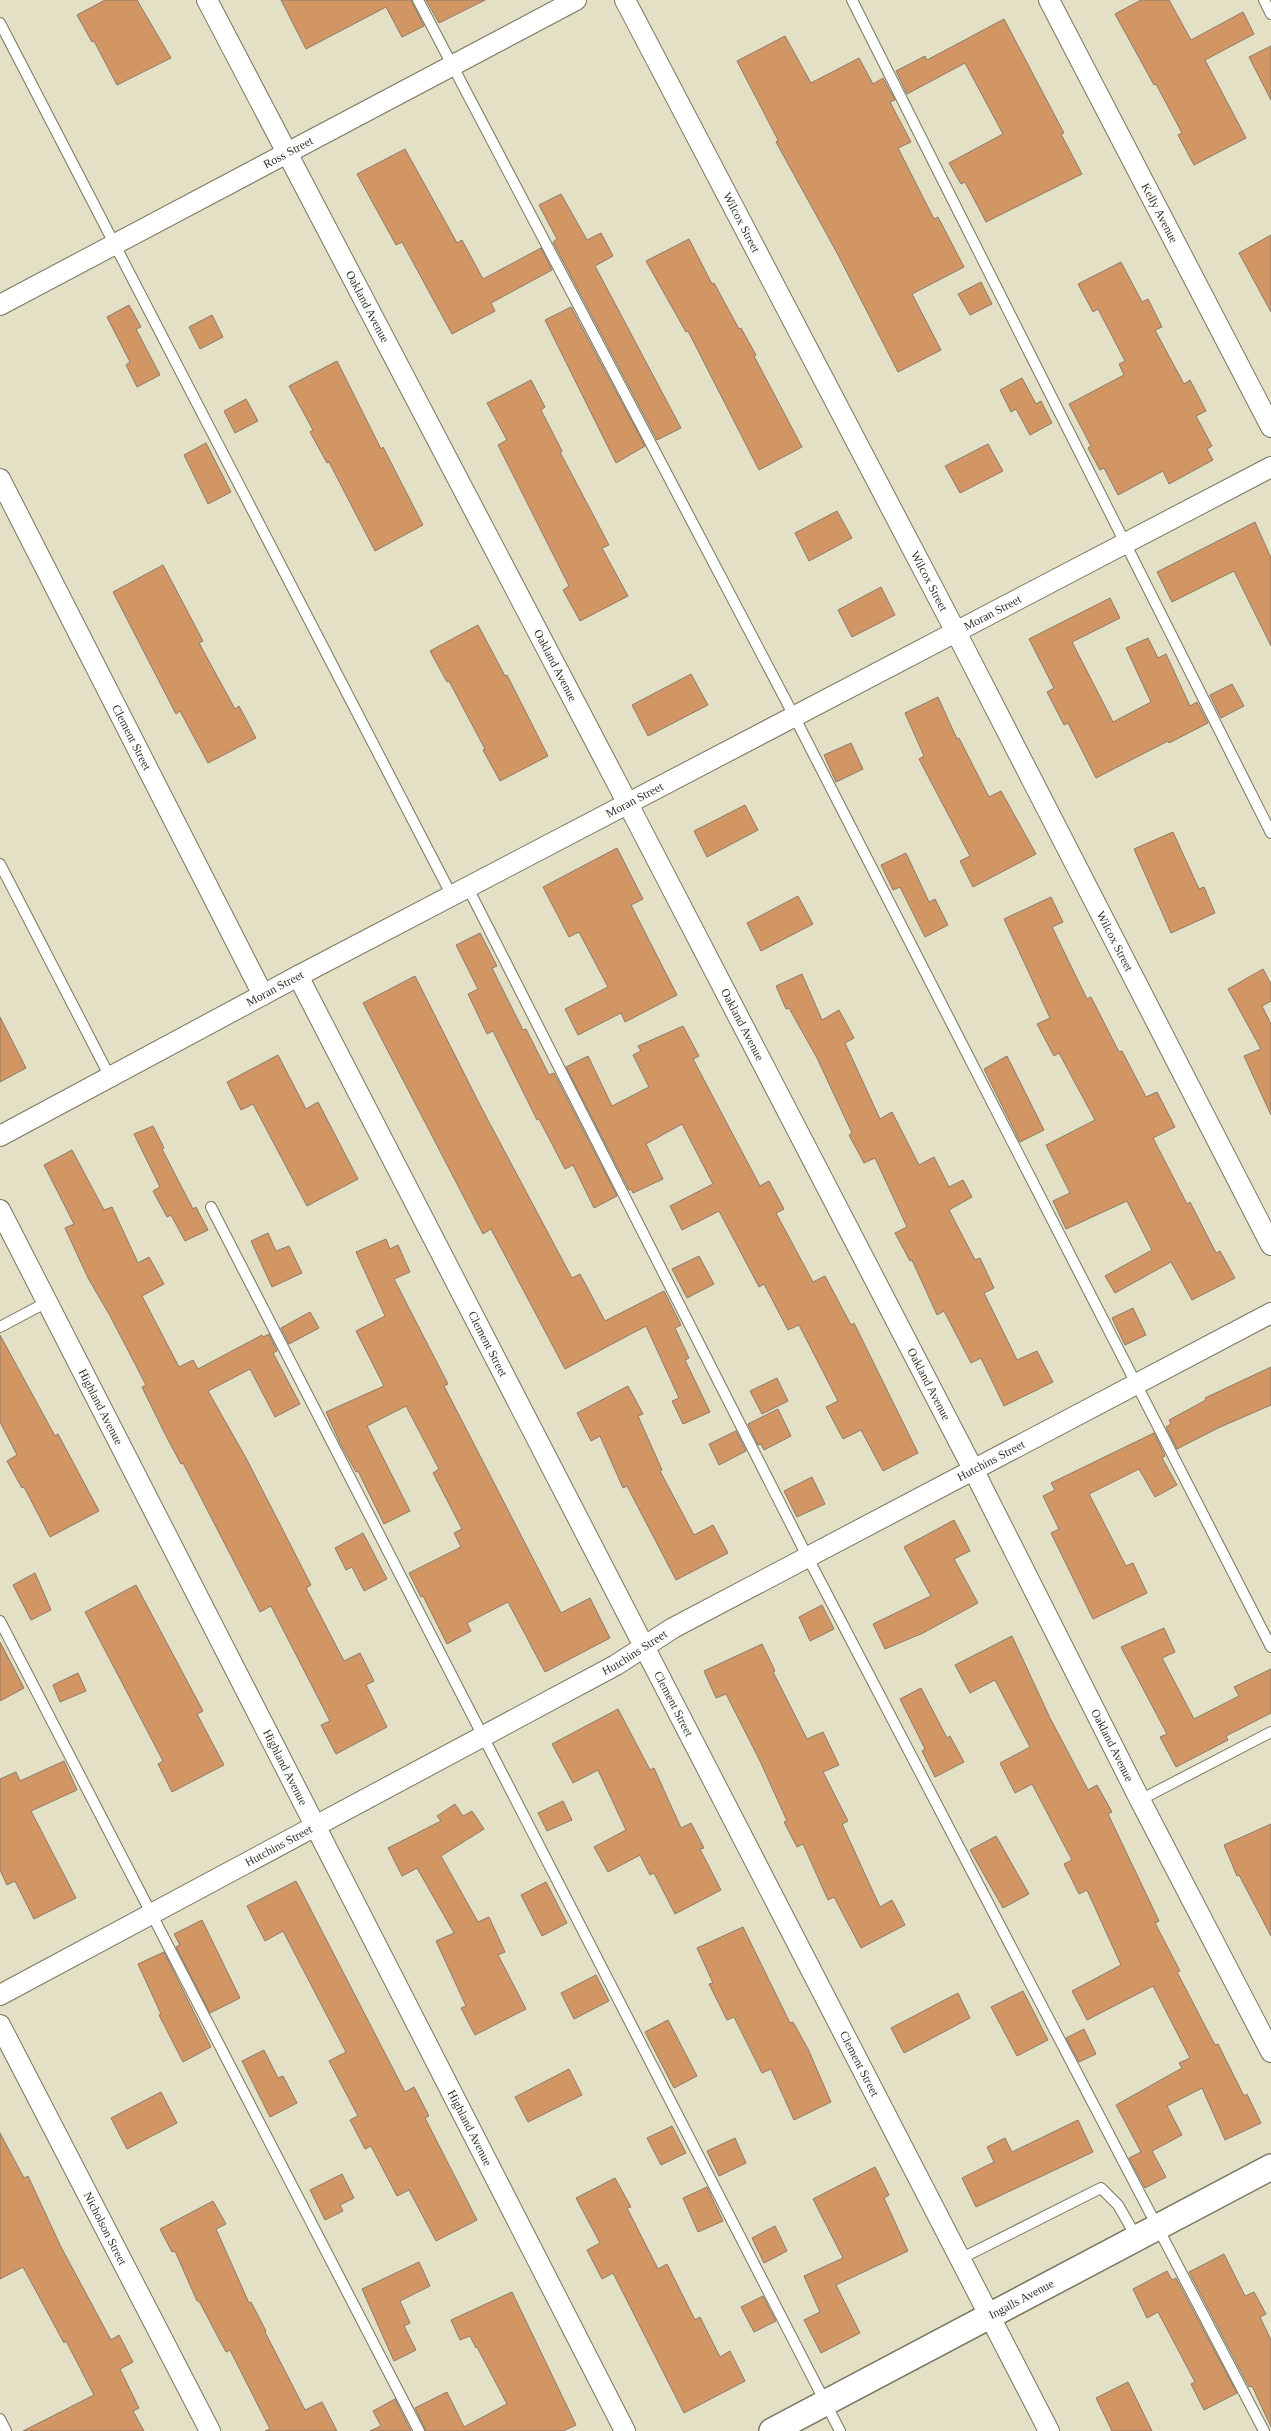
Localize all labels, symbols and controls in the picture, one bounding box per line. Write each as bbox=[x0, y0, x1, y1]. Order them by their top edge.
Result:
street label: Ross Street bbox=[261, 133, 316, 171]
street label: Kelly Avenue bbox=[1138, 181, 1181, 245]
street label: Wilcox Street bbox=[720, 190, 763, 255]
street label: Oakland Avenue bbox=[343, 268, 392, 345]
street label: Wilcox Street bbox=[908, 549, 951, 614]
street label: Moran Street bbox=[961, 592, 1024, 634]
street label: Oakland Avenue bbox=[531, 627, 580, 704]
street label: Clement Street bbox=[109, 702, 155, 773]
street label: Moran Street bbox=[603, 779, 666, 821]
street label: Wilcox Street bbox=[1094, 909, 1136, 974]
street label: Moran Street bbox=[244, 967, 307, 1009]
street label: Oakland Avenue bbox=[718, 986, 767, 1063]
street label: Clement Street bbox=[465, 1309, 511, 1380]
street label: Oakland Avenue bbox=[904, 1346, 953, 1423]
street label: Highland Avenue bbox=[75, 1366, 126, 1447]
street label: Hutchins Street bbox=[955, 1437, 1028, 1484]
street label: Hutchins Street bbox=[599, 1626, 670, 1678]
street label: Clement Street bbox=[651, 1669, 697, 1739]
street label: Oakland Avenue bbox=[1088, 1707, 1136, 1784]
street label: Highland Avenue bbox=[260, 1727, 310, 1808]
street label: Hutchins Street bbox=[242, 1822, 315, 1870]
street label: Clement Street bbox=[837, 2029, 882, 2099]
street label: Highland Avenue bbox=[445, 2087, 495, 2168]
street label: Nicholson Street bbox=[81, 2189, 130, 2268]
street label: Ingalls Avenue bbox=[986, 2276, 1056, 2322]

